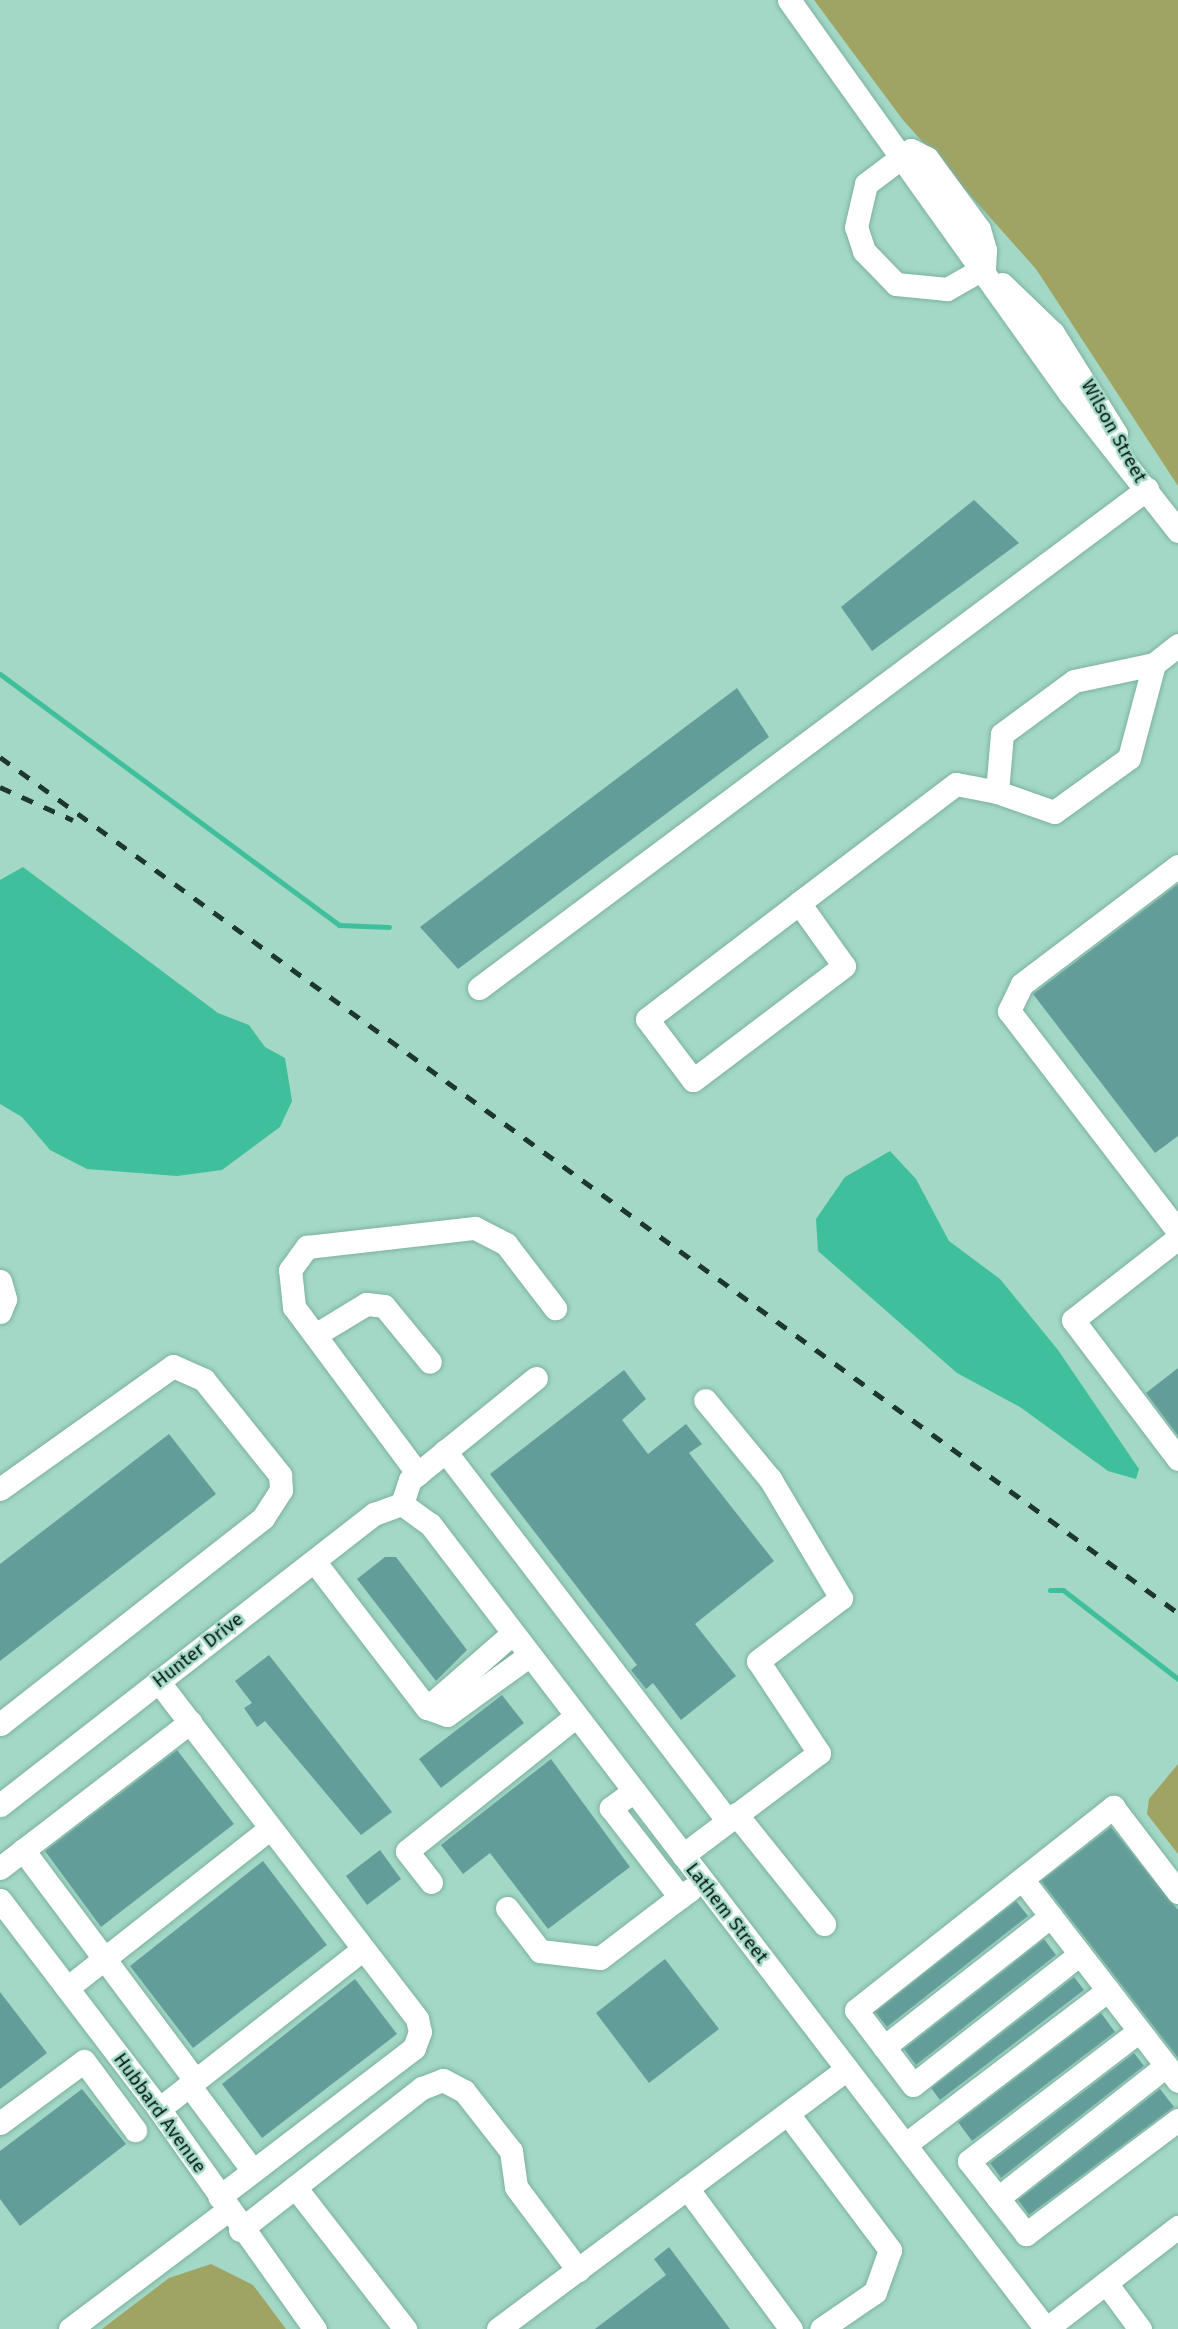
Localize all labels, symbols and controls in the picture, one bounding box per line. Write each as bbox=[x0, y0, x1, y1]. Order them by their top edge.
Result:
street label: Wilson Street bbox=[1076, 375, 1152, 487]
street label: Hunter Drive bbox=[148, 1607, 248, 1693]
street label: Lathem Street bbox=[681, 1858, 773, 1968]
street label: Hubbard Avenue bbox=[109, 2048, 211, 2178]

